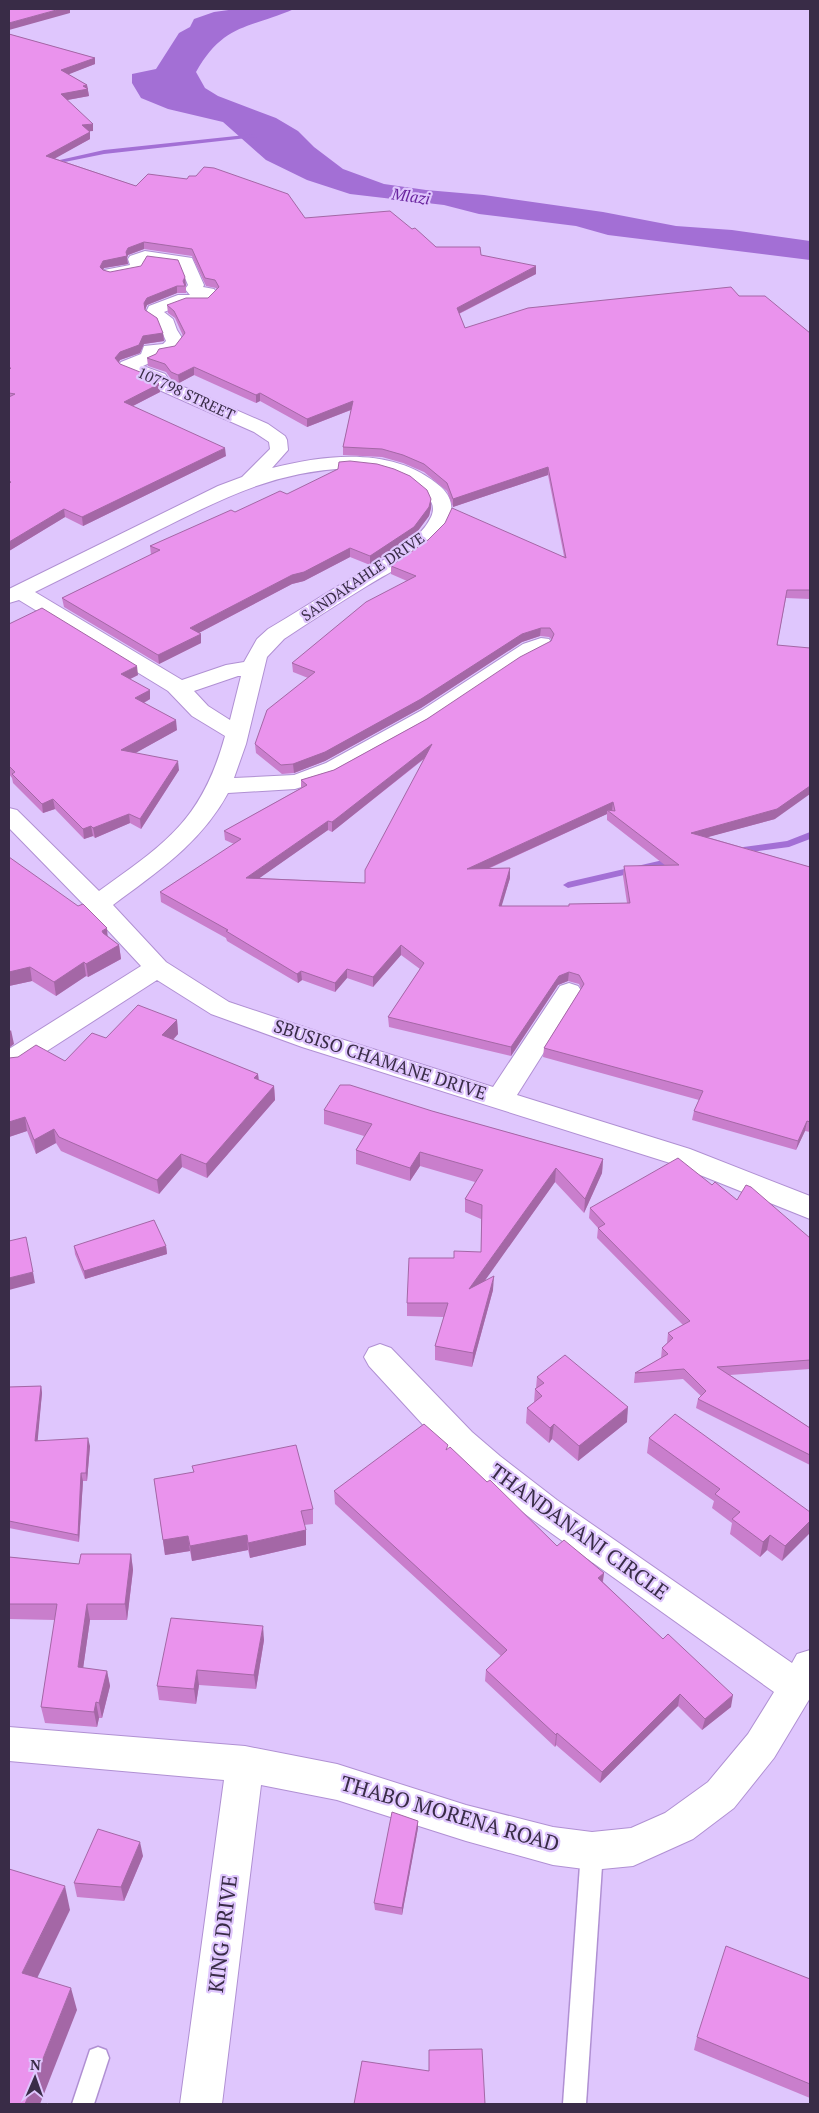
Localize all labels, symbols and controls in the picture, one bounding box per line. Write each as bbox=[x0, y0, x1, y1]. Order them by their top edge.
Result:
water label: Mlazi bbox=[390, 182, 432, 210]
street label: 107798 STREET bbox=[135, 362, 238, 424]
street label: SANDAKAHLE DRIVE bbox=[297, 527, 428, 625]
street label: SBUSISO CHAMANE DRIVE bbox=[271, 1013, 490, 1105]
street label: THANDANANI CIRCLE bbox=[485, 1457, 675, 1606]
street label: THABO MORENA ROAD bbox=[338, 1768, 563, 1858]
street label: KING DRIVE bbox=[201, 1874, 243, 1994]
north arrow bbox=[10, 2053, 60, 2103]
text: N bbox=[30, 2055, 41, 2074]

